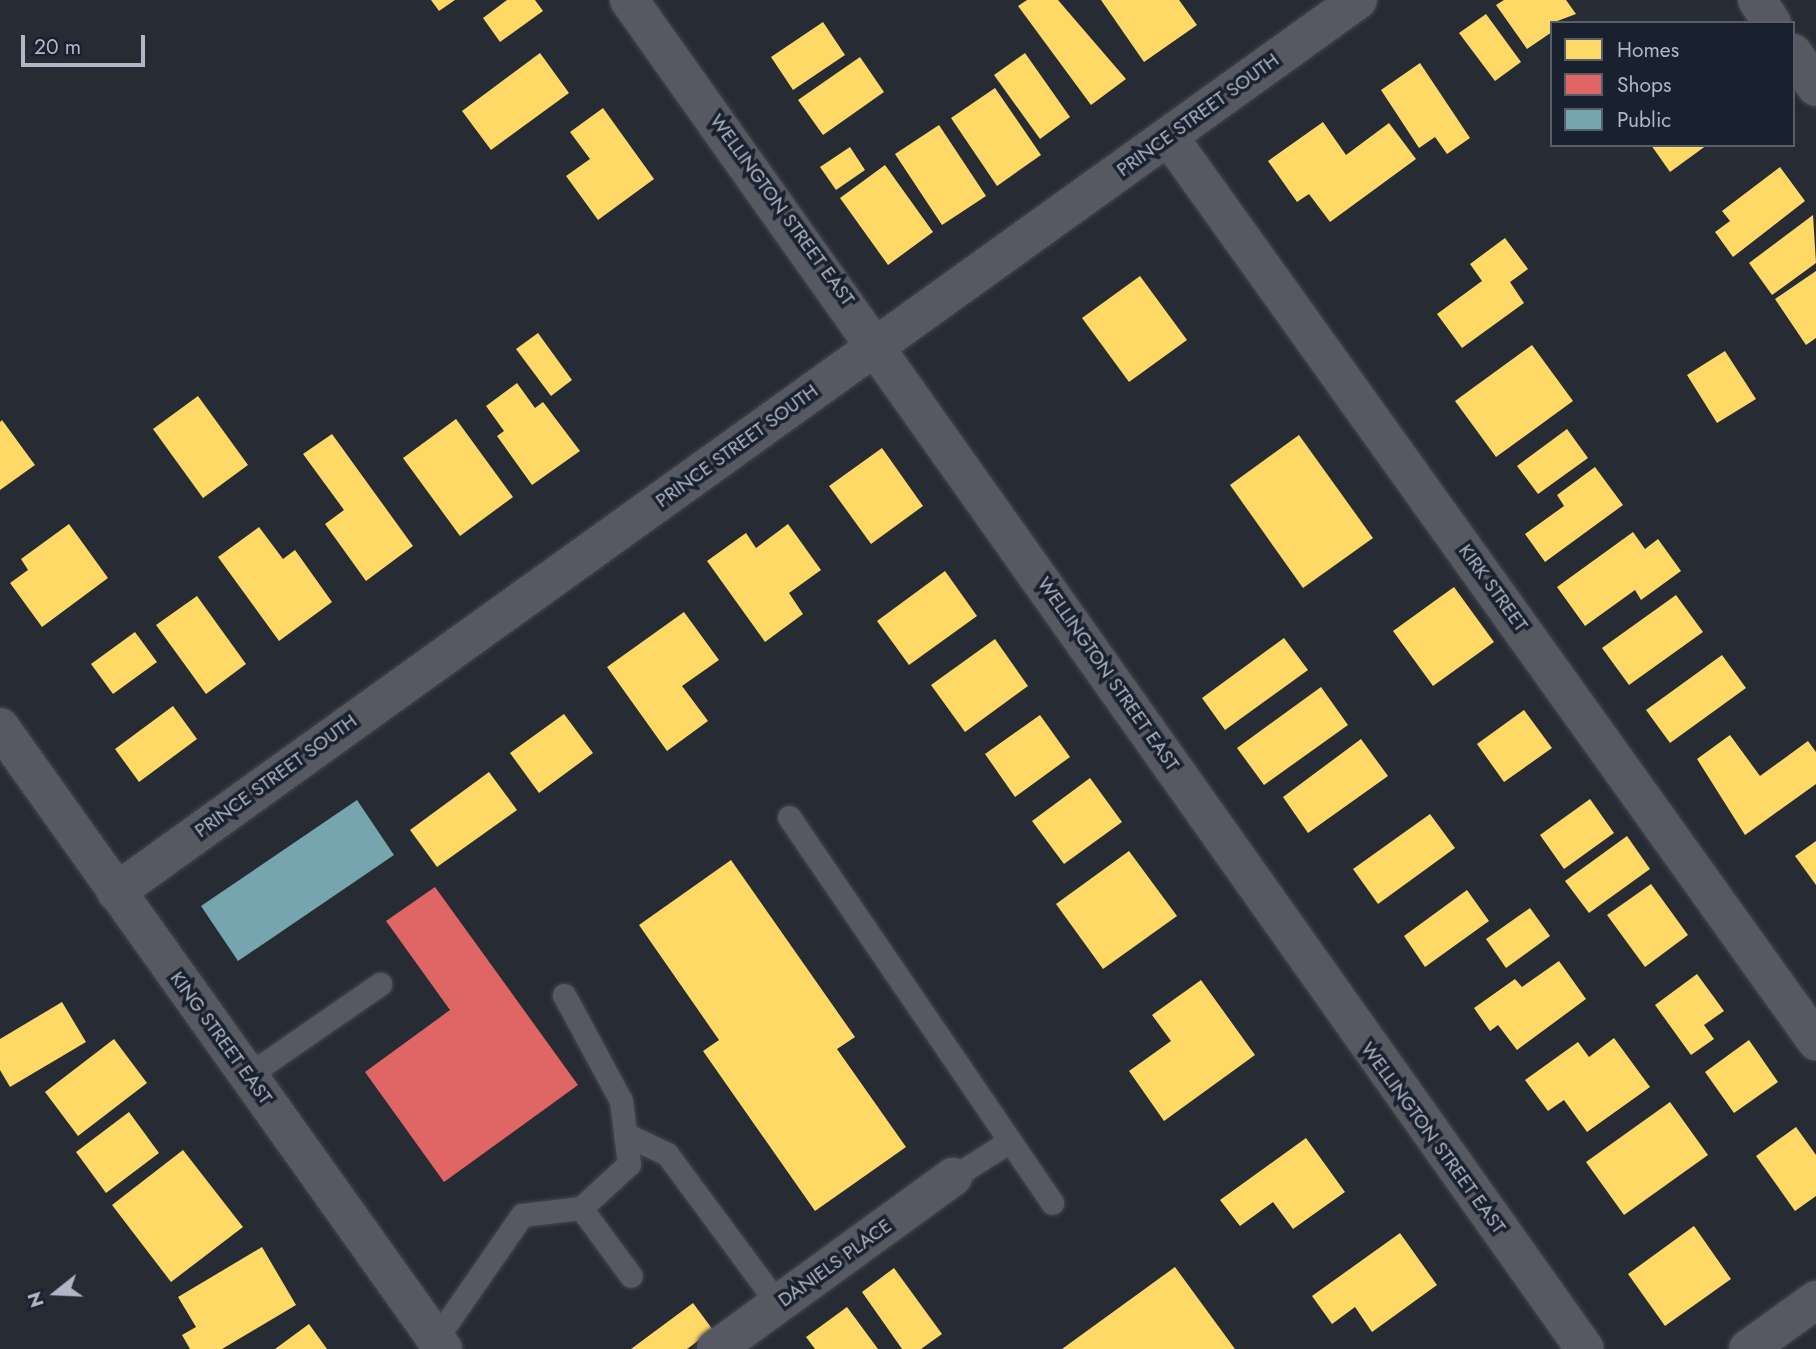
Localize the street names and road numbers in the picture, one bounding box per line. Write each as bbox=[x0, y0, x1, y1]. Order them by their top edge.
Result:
street label: PRINCE STREET SOUTH bbox=[1113, 49, 1283, 181]
street label: WELLINGTON STREET EAST bbox=[705, 110, 859, 310]
street label: PRINCE STREET SOUTH bbox=[652, 380, 822, 512]
street label: KIRK STREET bbox=[1454, 540, 1532, 636]
street label: WELLINGTON STREET EAST bbox=[1032, 573, 1184, 775]
street label: PRINCE STREET SOUTH bbox=[191, 710, 361, 842]
street label: KING STREET EAST bbox=[165, 967, 277, 1109]
street label: WELLINGTON STREET EAST bbox=[1356, 1038, 1510, 1238]
street label: DANIELS PLACE bbox=[774, 1214, 896, 1312]

